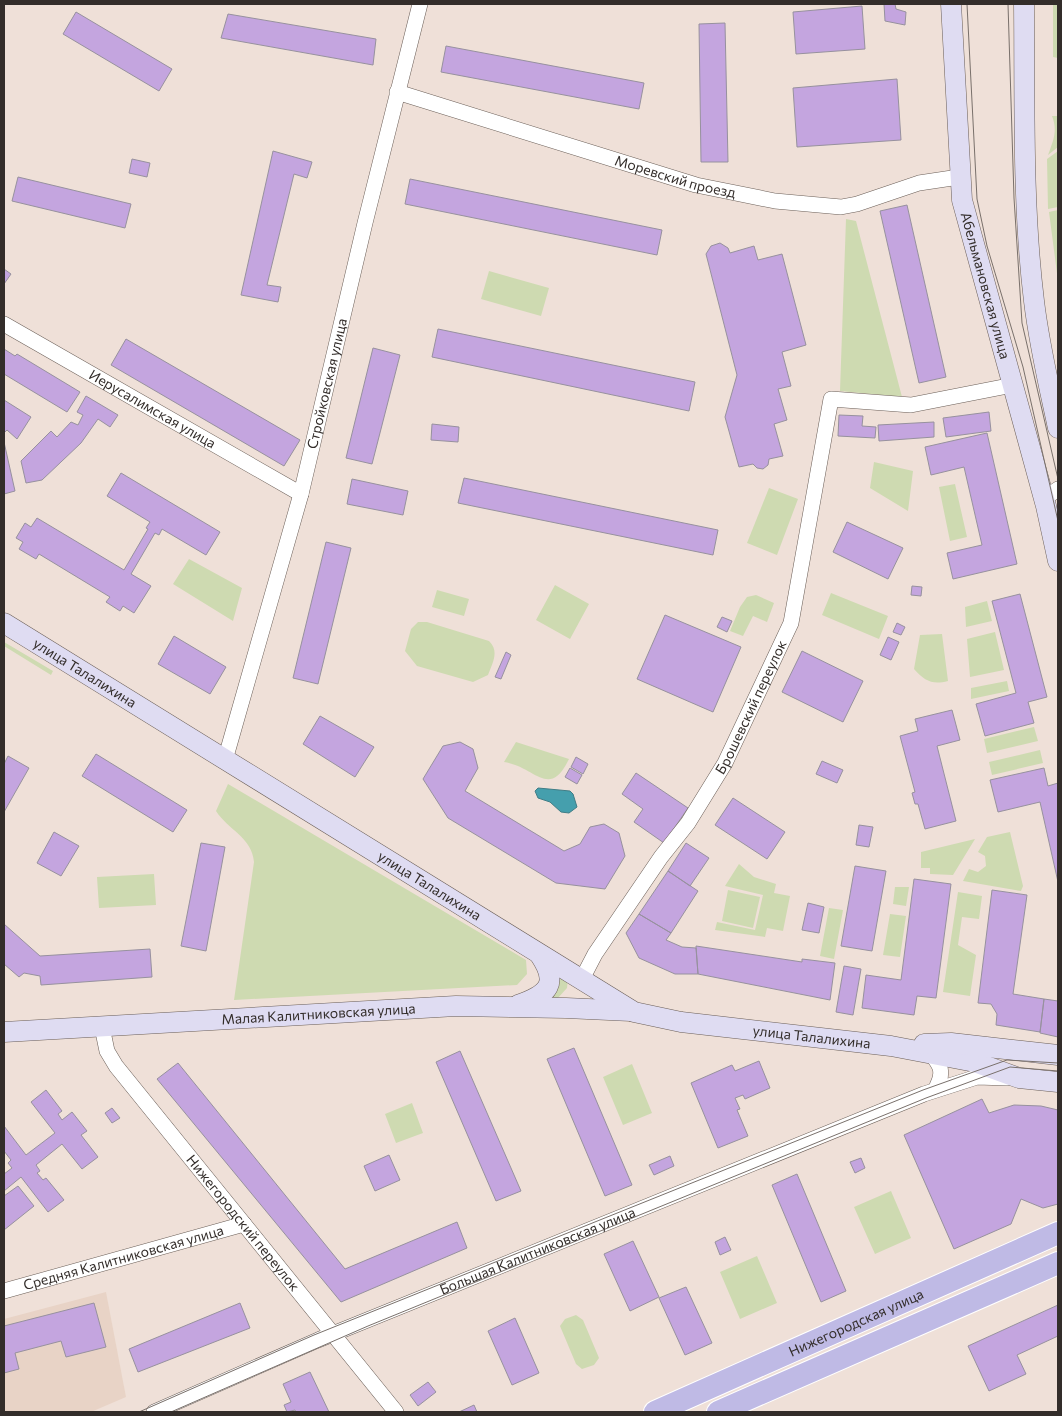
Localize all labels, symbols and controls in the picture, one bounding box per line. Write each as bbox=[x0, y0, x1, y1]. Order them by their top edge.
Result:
street label: Моревский проезд bbox=[613, 151, 737, 201]
street label: Абельмановская улица bbox=[958, 210, 1014, 361]
street label: Стройковская улица bbox=[303, 317, 350, 451]
street label: Иерусалимская улица bbox=[86, 366, 219, 451]
street label: улица Талалихина bbox=[30, 634, 140, 711]
street label: Брошевский переулок bbox=[711, 637, 790, 777]
street label: улица Талалихина bbox=[375, 847, 484, 924]
street label: Малая Калитниковская улица bbox=[221, 999, 416, 1027]
street label: улица Талалихина bbox=[752, 1021, 871, 1052]
street label: Нижегородский переулок bbox=[183, 1151, 304, 1295]
street label: Большая Калитниковская улица bbox=[437, 1203, 638, 1298]
street label: Средняя Калитниковская улица bbox=[21, 1221, 225, 1293]
street label: Нижегородская улица bbox=[786, 1285, 926, 1360]

